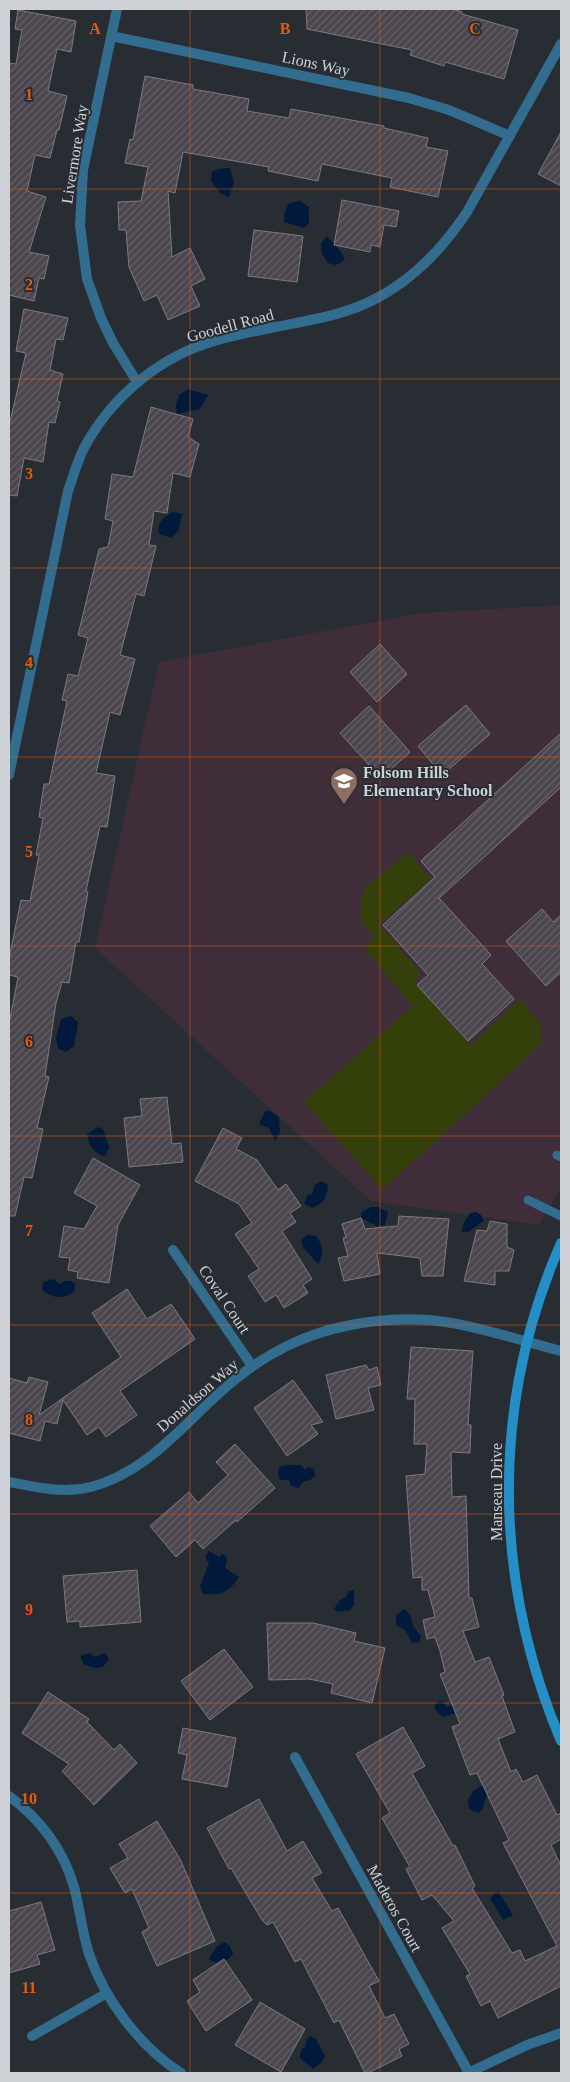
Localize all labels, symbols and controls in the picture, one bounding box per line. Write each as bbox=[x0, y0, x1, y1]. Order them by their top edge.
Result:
text: A bbox=[89, 20, 101, 37]
text: B bbox=[280, 20, 291, 37]
text: C bbox=[469, 20, 481, 37]
street label: Lions Way bbox=[280, 48, 351, 80]
text: 1 bbox=[25, 86, 33, 103]
street label: Livermore Way bbox=[58, 103, 92, 205]
text: 2 bbox=[25, 276, 33, 293]
street label: Goodell Road bbox=[185, 306, 275, 345]
text: 3 bbox=[25, 465, 33, 482]
text: 4 bbox=[25, 654, 33, 671]
place label: Folsom Hills Elementary School bbox=[363, 764, 493, 800]
school or university icon: Folsom Hills Elementary School bbox=[329, 766, 359, 805]
text: 5 bbox=[25, 843, 33, 860]
text: 6 bbox=[25, 1033, 33, 1050]
text: 7 bbox=[25, 1222, 33, 1239]
street label: Coval Court bbox=[196, 1262, 254, 1337]
street label: Donaldson Way bbox=[153, 1356, 242, 1436]
text: 8 bbox=[25, 1411, 33, 1428]
street label: Manseau Drive bbox=[488, 1443, 505, 1541]
text: 9 bbox=[25, 1601, 33, 1618]
text: 10 bbox=[21, 1790, 37, 1807]
street label: Maderos Court bbox=[364, 1862, 426, 1955]
text: 11 bbox=[21, 1979, 37, 1996]

